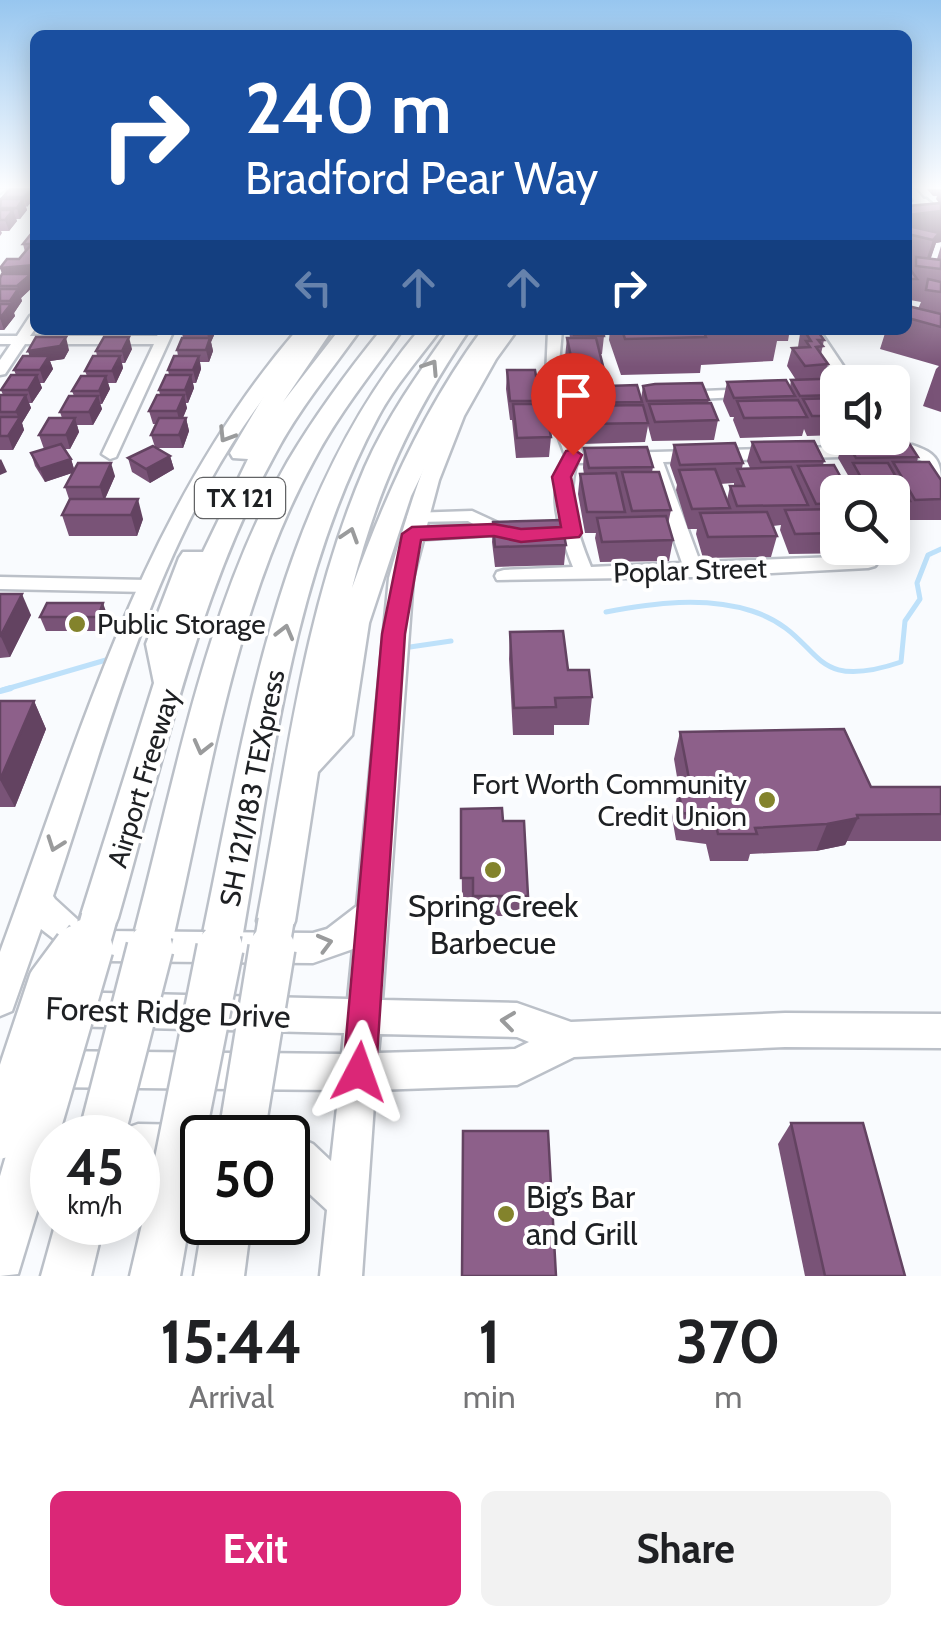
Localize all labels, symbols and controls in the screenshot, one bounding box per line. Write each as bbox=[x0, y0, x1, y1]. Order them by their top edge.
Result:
text: 240 m bbox=[245, 65, 452, 151]
icon: right bbox=[80, 70, 210, 200]
text: Bradford Pear Way bbox=[245, 151, 598, 205]
icon: left bbox=[286, 260, 341, 315]
icon: ahead bbox=[391, 260, 446, 315]
icon: ahead bbox=[496, 260, 551, 315]
icon: right bbox=[601, 260, 656, 315]
pin bbox=[531, 353, 616, 456]
one-way arrow bbox=[418, 360, 437, 378]
map controls bbox=[820, 365, 910, 565]
button: sound bbox=[820, 365, 910, 455]
icon: arrive bbox=[546, 368, 601, 423]
one-way arrow bbox=[219, 424, 238, 442]
button: search bbox=[820, 475, 910, 565]
road number: TX 121 bbox=[195, 478, 285, 518]
one-way arrow bbox=[339, 527, 359, 544]
street label: Poplar Street bbox=[613, 550, 767, 590]
place label: Public Storage bbox=[97, 607, 266, 641]
marker: Public Storage bbox=[66, 613, 88, 635]
one-way arrow bbox=[274, 624, 295, 641]
street label: SH 121/183 TEXpress bbox=[212, 667, 292, 909]
street label: Airport Freeway bbox=[100, 684, 186, 872]
one-way arrow bbox=[192, 738, 213, 755]
place label: Fort Worth Community Credit Union bbox=[472, 767, 747, 833]
marker: Fort Worth Community Credit Union bbox=[756, 789, 778, 811]
one-way arrow bbox=[47, 834, 67, 851]
marker: Spring Creek Barbecue bbox=[482, 859, 504, 881]
place label: Spring Creek Barbecue bbox=[408, 886, 579, 962]
one-way arrow bbox=[316, 934, 333, 955]
street label: Forest Ridge Drive bbox=[45, 988, 291, 1036]
one-way arrow bbox=[500, 1011, 516, 1032]
position arrow bbox=[307, 1020, 411, 1124]
speed limit sign: 50 bbox=[180, 1115, 310, 1245]
text: 45 bbox=[66, 1137, 124, 1198]
place label: Big’s Bar and Grill bbox=[526, 1177, 638, 1253]
text: km/h bbox=[68, 1190, 122, 1220]
marker: Big’s Bar and Grill bbox=[495, 1203, 517, 1225]
text: 15:44 bbox=[160, 1305, 303, 1378]
text: 1 bbox=[478, 1305, 500, 1378]
text: 370 bbox=[676, 1305, 781, 1378]
text: Arrival bbox=[189, 1377, 274, 1416]
text: min bbox=[463, 1377, 516, 1416]
text: m bbox=[714, 1377, 742, 1416]
button: Exit bbox=[50, 1491, 461, 1606]
button: Share bbox=[481, 1491, 891, 1606]

